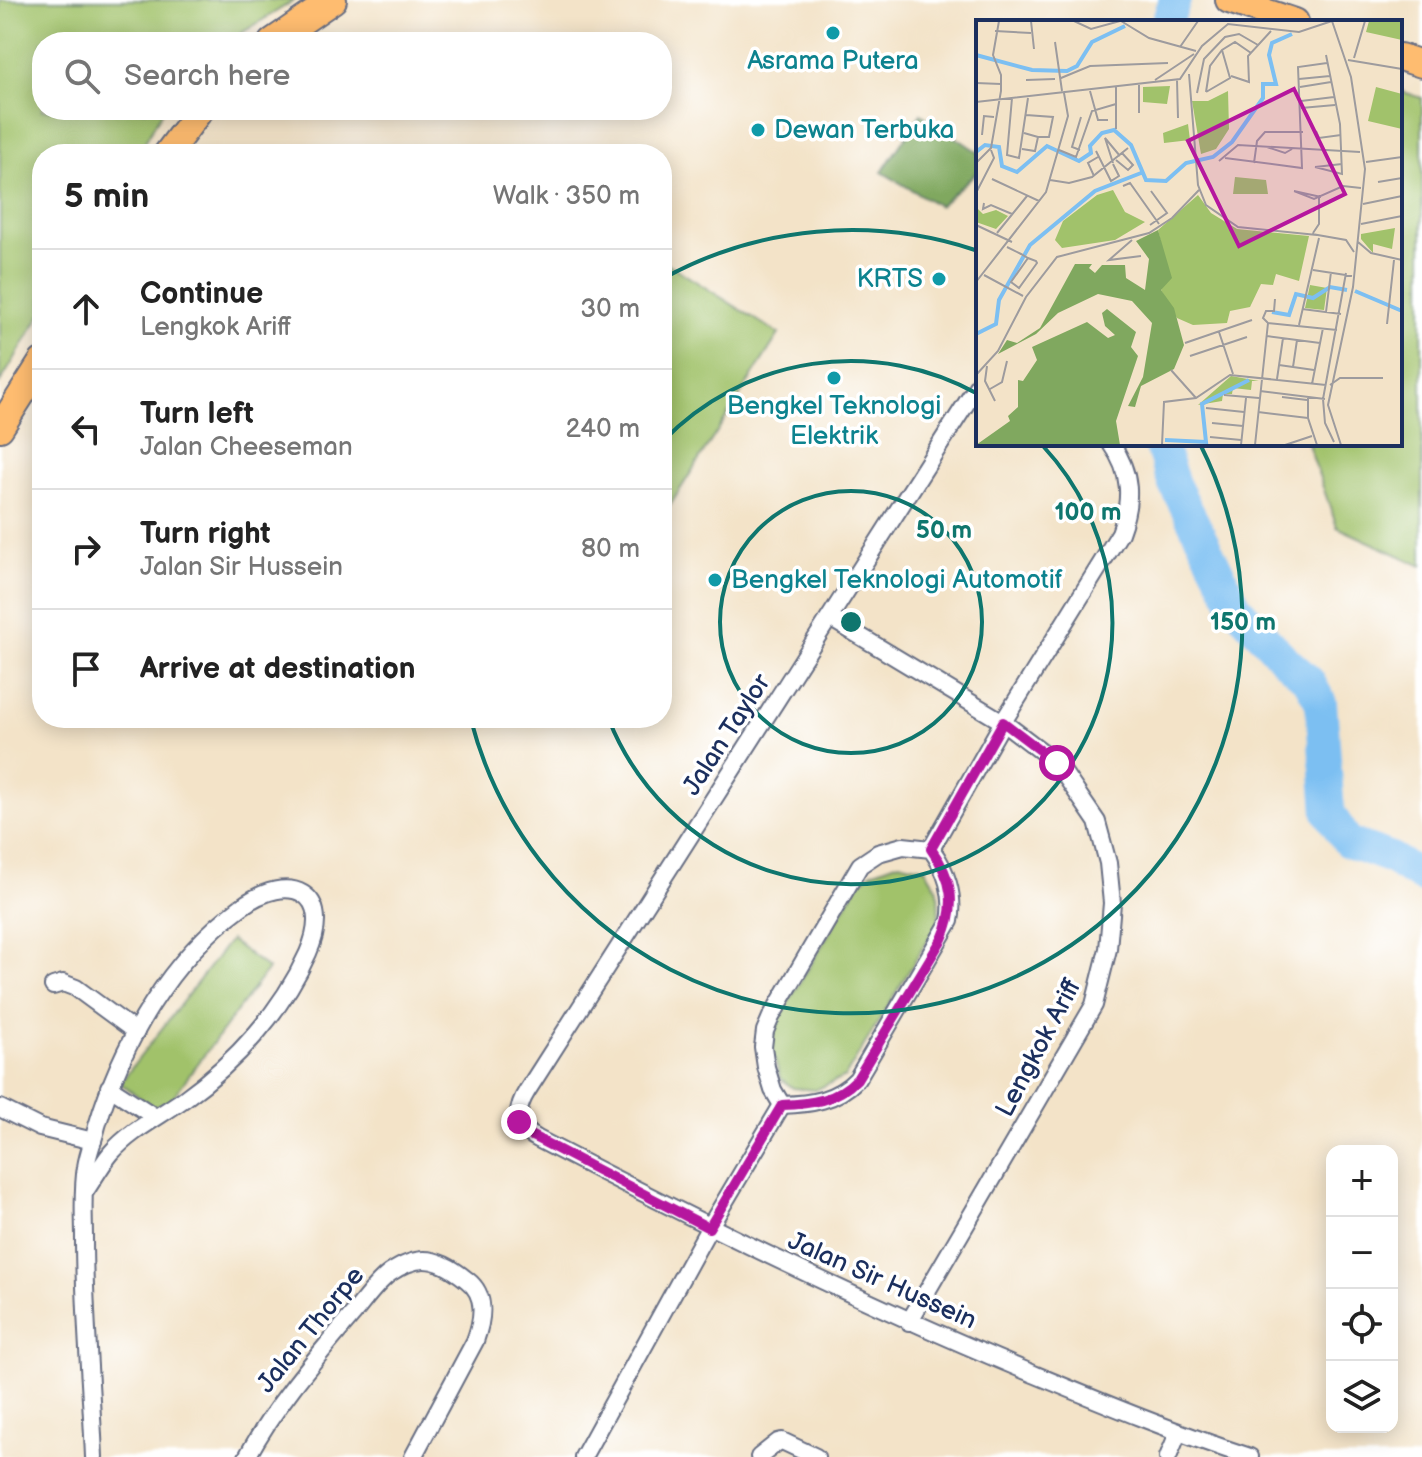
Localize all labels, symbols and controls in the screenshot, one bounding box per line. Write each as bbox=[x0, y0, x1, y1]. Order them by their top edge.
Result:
inset map bbox=[976, 20, 1402, 446]
marker: Asrama Putera bbox=[824, 24, 842, 42]
search box bbox=[32, 32, 672, 120]
place label: Asrama Putera bbox=[747, 46, 919, 77]
icon: search bbox=[60, 54, 104, 98]
text: Search here bbox=[124, 58, 290, 94]
place label: Dewan Terbuka bbox=[774, 115, 954, 146]
marker: Dewan Terbuka bbox=[749, 121, 767, 139]
text: 5 min bbox=[64, 176, 149, 217]
text: Walk · 350 m bbox=[493, 181, 640, 212]
place label: KRTS bbox=[856, 264, 923, 295]
marker: KRTS bbox=[930, 270, 948, 288]
text: Continue bbox=[140, 276, 263, 312]
icon: ahead bbox=[64, 287, 108, 331]
text: 30 m bbox=[580, 294, 640, 325]
text: Lengkok Ariff bbox=[140, 312, 292, 343]
marker: Bengkel Teknologi Elektrik bbox=[825, 369, 843, 387]
place label: Bengkel Teknologi Elektrik bbox=[727, 391, 941, 452]
text: Turn left bbox=[140, 396, 254, 432]
icon: left bbox=[64, 407, 108, 451]
text: 240 m bbox=[565, 414, 640, 445]
text: Jalan Cheeseman bbox=[140, 432, 353, 463]
text: 100 m bbox=[1055, 498, 1121, 527]
text: Turn right bbox=[140, 516, 271, 552]
text: 50 m bbox=[916, 516, 972, 545]
icon: right bbox=[64, 527, 108, 571]
text: 80 m bbox=[581, 534, 640, 565]
text: Jalan Sir Hussein bbox=[140, 552, 343, 583]
place label: Bengkel Teknologi Automotif bbox=[731, 565, 1063, 596]
marker: Bengkel Teknologi Automotif bbox=[706, 571, 724, 589]
centre of rings bbox=[837, 608, 865, 636]
text: 150 m bbox=[1210, 608, 1276, 637]
icon: arrive bbox=[64, 647, 108, 691]
text: Arrive at destination bbox=[140, 651, 416, 687]
street label: Jalan Taylor bbox=[676, 668, 778, 801]
route start bbox=[1039, 745, 1075, 781]
street label: Lengkok Ariff bbox=[990, 974, 1088, 1122]
route end bbox=[501, 1104, 537, 1140]
map controls bbox=[1326, 1145, 1398, 1433]
button: + bbox=[1326, 1145, 1398, 1217]
button: − bbox=[1326, 1217, 1398, 1289]
street label: Jalan Sir Hussein bbox=[783, 1226, 981, 1336]
street label: Jalan Thorpe bbox=[251, 1261, 371, 1399]
button: locate bbox=[1326, 1289, 1398, 1361]
button: layers bbox=[1326, 1361, 1398, 1433]

